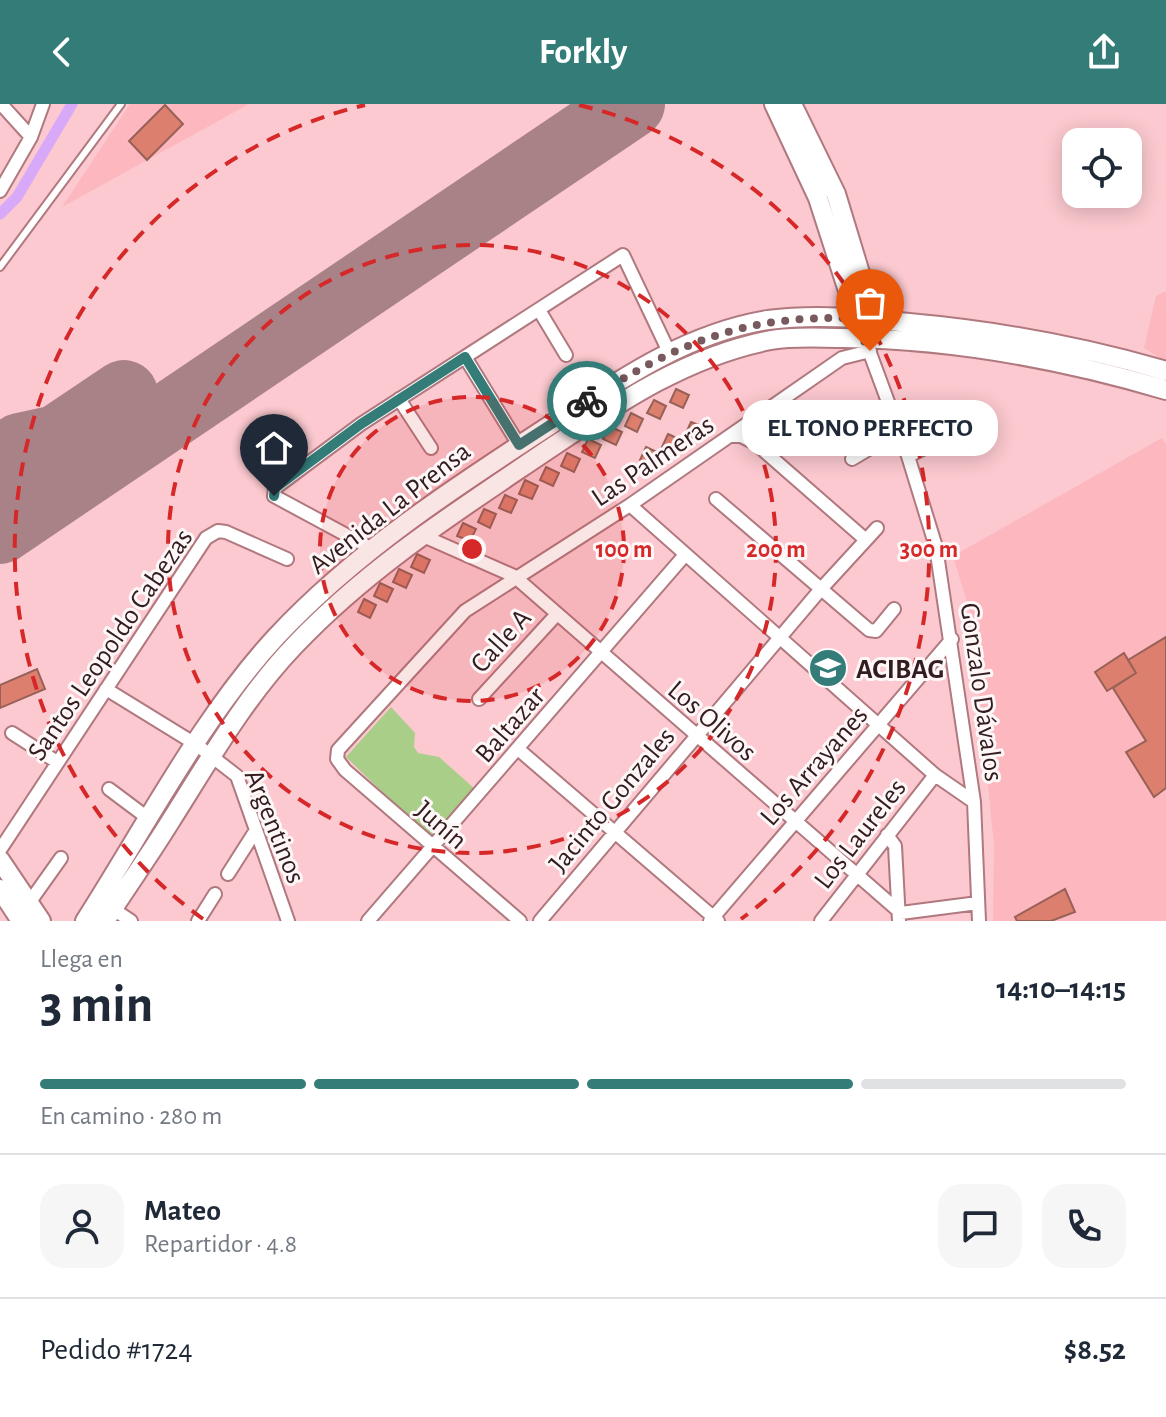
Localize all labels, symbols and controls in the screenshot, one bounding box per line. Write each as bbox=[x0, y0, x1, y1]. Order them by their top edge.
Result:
icon: back bbox=[40, 30, 84, 74]
icon: share bbox=[1082, 30, 1126, 74]
text: Forkly bbox=[539, 34, 627, 70]
map controls bbox=[1062, 128, 1142, 208]
button: locate bbox=[1062, 128, 1142, 208]
pin bbox=[836, 269, 904, 351]
icon: bag bbox=[848, 281, 892, 325]
courier bbox=[547, 361, 627, 441]
icon: bike bbox=[565, 379, 609, 423]
callout: EL TONO PERFECTO bbox=[742, 399, 998, 455]
street label: Las Palmeras bbox=[587, 411, 719, 513]
pin bbox=[240, 414, 308, 496]
text: EL TONO PERFECTO bbox=[767, 415, 973, 441]
icon: home bbox=[252, 426, 296, 470]
street label: Avenida La Prensa bbox=[304, 437, 476, 580]
street label: Santos Leopoldo Cabezas bbox=[23, 524, 198, 766]
centre of rings bbox=[458, 535, 486, 563]
text: 100 m bbox=[596, 538, 652, 562]
text: 200 m bbox=[746, 538, 806, 562]
text: 300 m bbox=[900, 538, 958, 562]
street label: Gonzalo Dávalos bbox=[955, 601, 1007, 783]
street label: Calle A bbox=[466, 604, 537, 679]
school or university icon: ACIBAG bbox=[807, 647, 849, 689]
place label: ACIBAG bbox=[856, 656, 944, 684]
street label: Los Olivos bbox=[662, 676, 761, 767]
street label: Baltazar bbox=[470, 682, 551, 768]
street label: Los Arrayanes bbox=[755, 701, 874, 831]
street label: Jacinto Gonzales bbox=[544, 723, 681, 878]
street label: Argentinos bbox=[239, 766, 310, 888]
street label: Los Laureles bbox=[809, 774, 912, 894]
street label: Junín bbox=[410, 796, 472, 855]
text: Llega en bbox=[40, 946, 123, 972]
text: 14:10–14:15 bbox=[996, 974, 1126, 1004]
text: 3 min bbox=[40, 979, 153, 1031]
text: En camino · 280 m bbox=[40, 1103, 222, 1129]
button: person bbox=[40, 1184, 124, 1268]
button: chat bbox=[938, 1184, 1022, 1268]
button: phone bbox=[1042, 1184, 1126, 1268]
text: Mateo bbox=[144, 1196, 221, 1226]
text: Repartidor · 4.8 bbox=[144, 1231, 297, 1257]
text: Pedido #1724 bbox=[40, 1335, 193, 1365]
text: $8.52 bbox=[1064, 1335, 1126, 1365]

